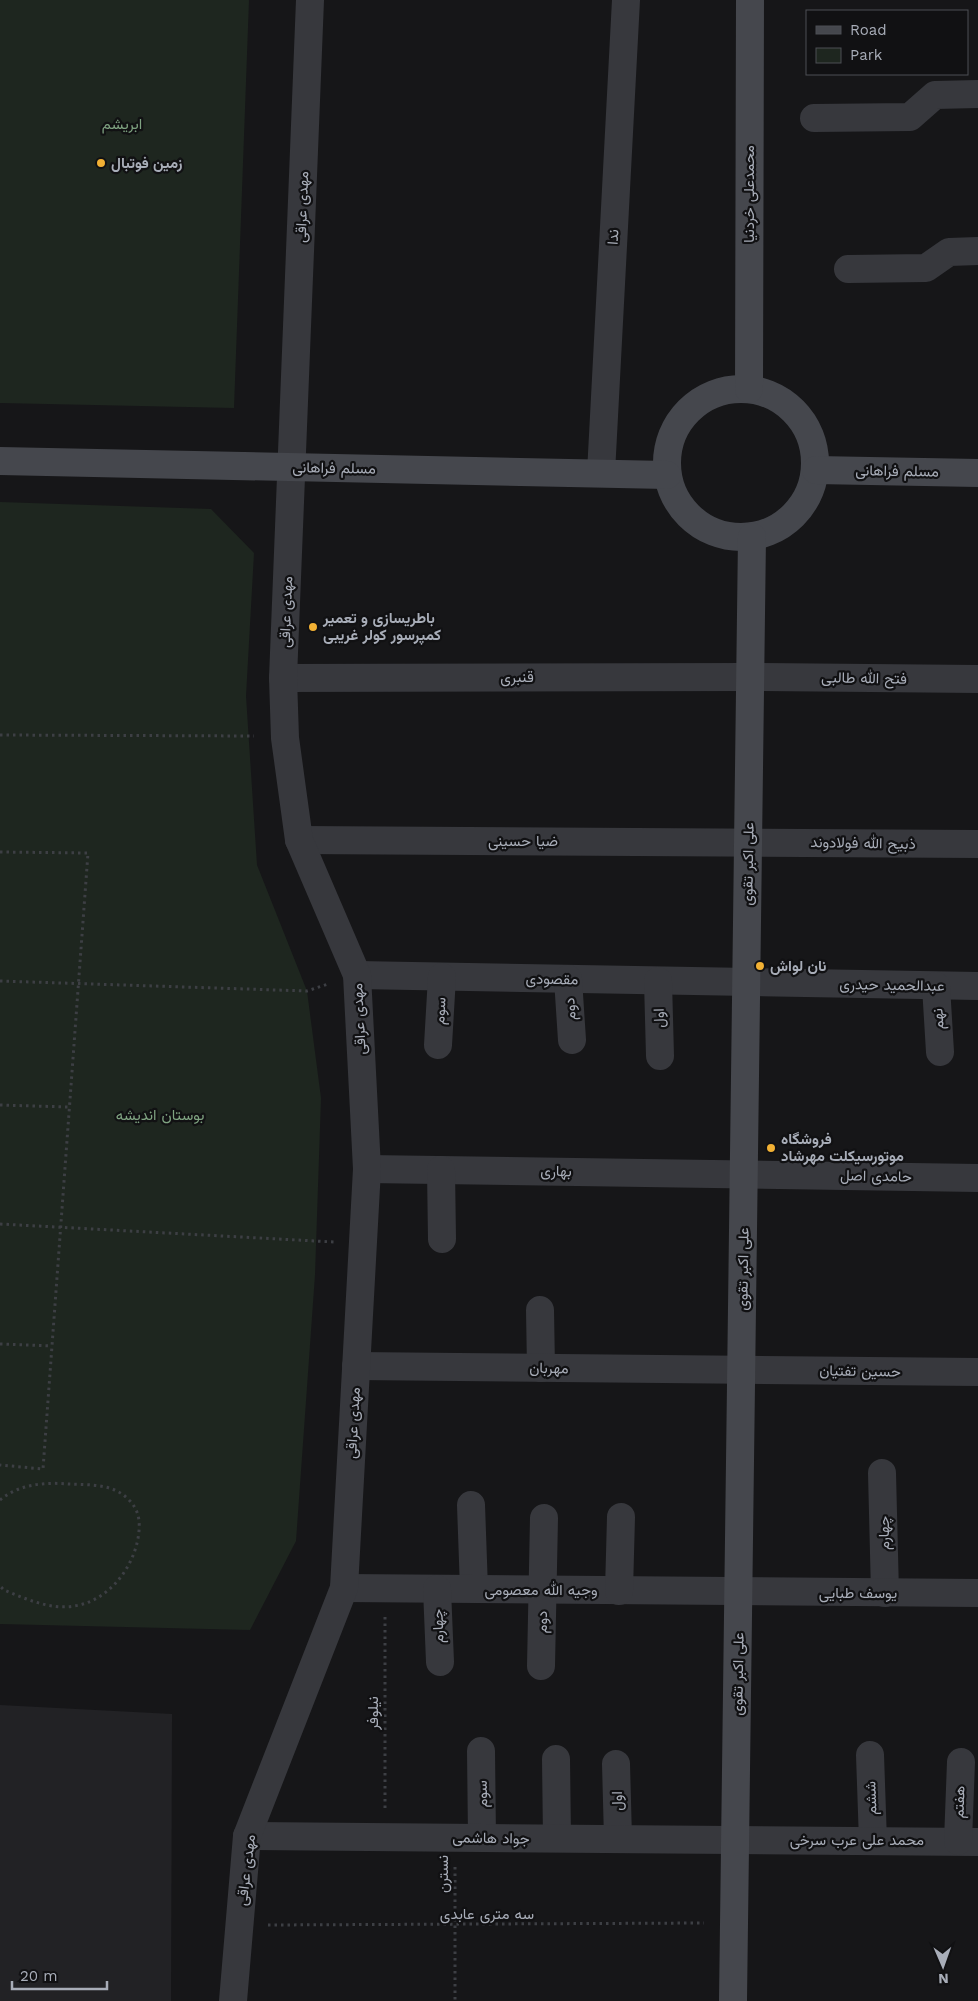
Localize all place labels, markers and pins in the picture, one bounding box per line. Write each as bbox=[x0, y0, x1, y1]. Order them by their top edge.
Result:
place label: زمین فوتبال bbox=[111, 154, 182, 172]
marker: زمین فوتبال bbox=[95, 157, 107, 169]
place label: باطریسازی و تعمیر کمپرسور کولر غریبی bbox=[322, 609, 441, 645]
marker: باطریسازی و تعمیر کمپرسور کولر غریبی bbox=[307, 621, 319, 633]
place label: نان لواش bbox=[770, 957, 826, 975]
marker: نان لواش bbox=[754, 960, 766, 972]
place label: فروشگاه موتورسیکلت مهرشاد bbox=[781, 1130, 904, 1165]
marker: فروشگاه موتورسیکلت مهرشاد bbox=[765, 1142, 777, 1154]

